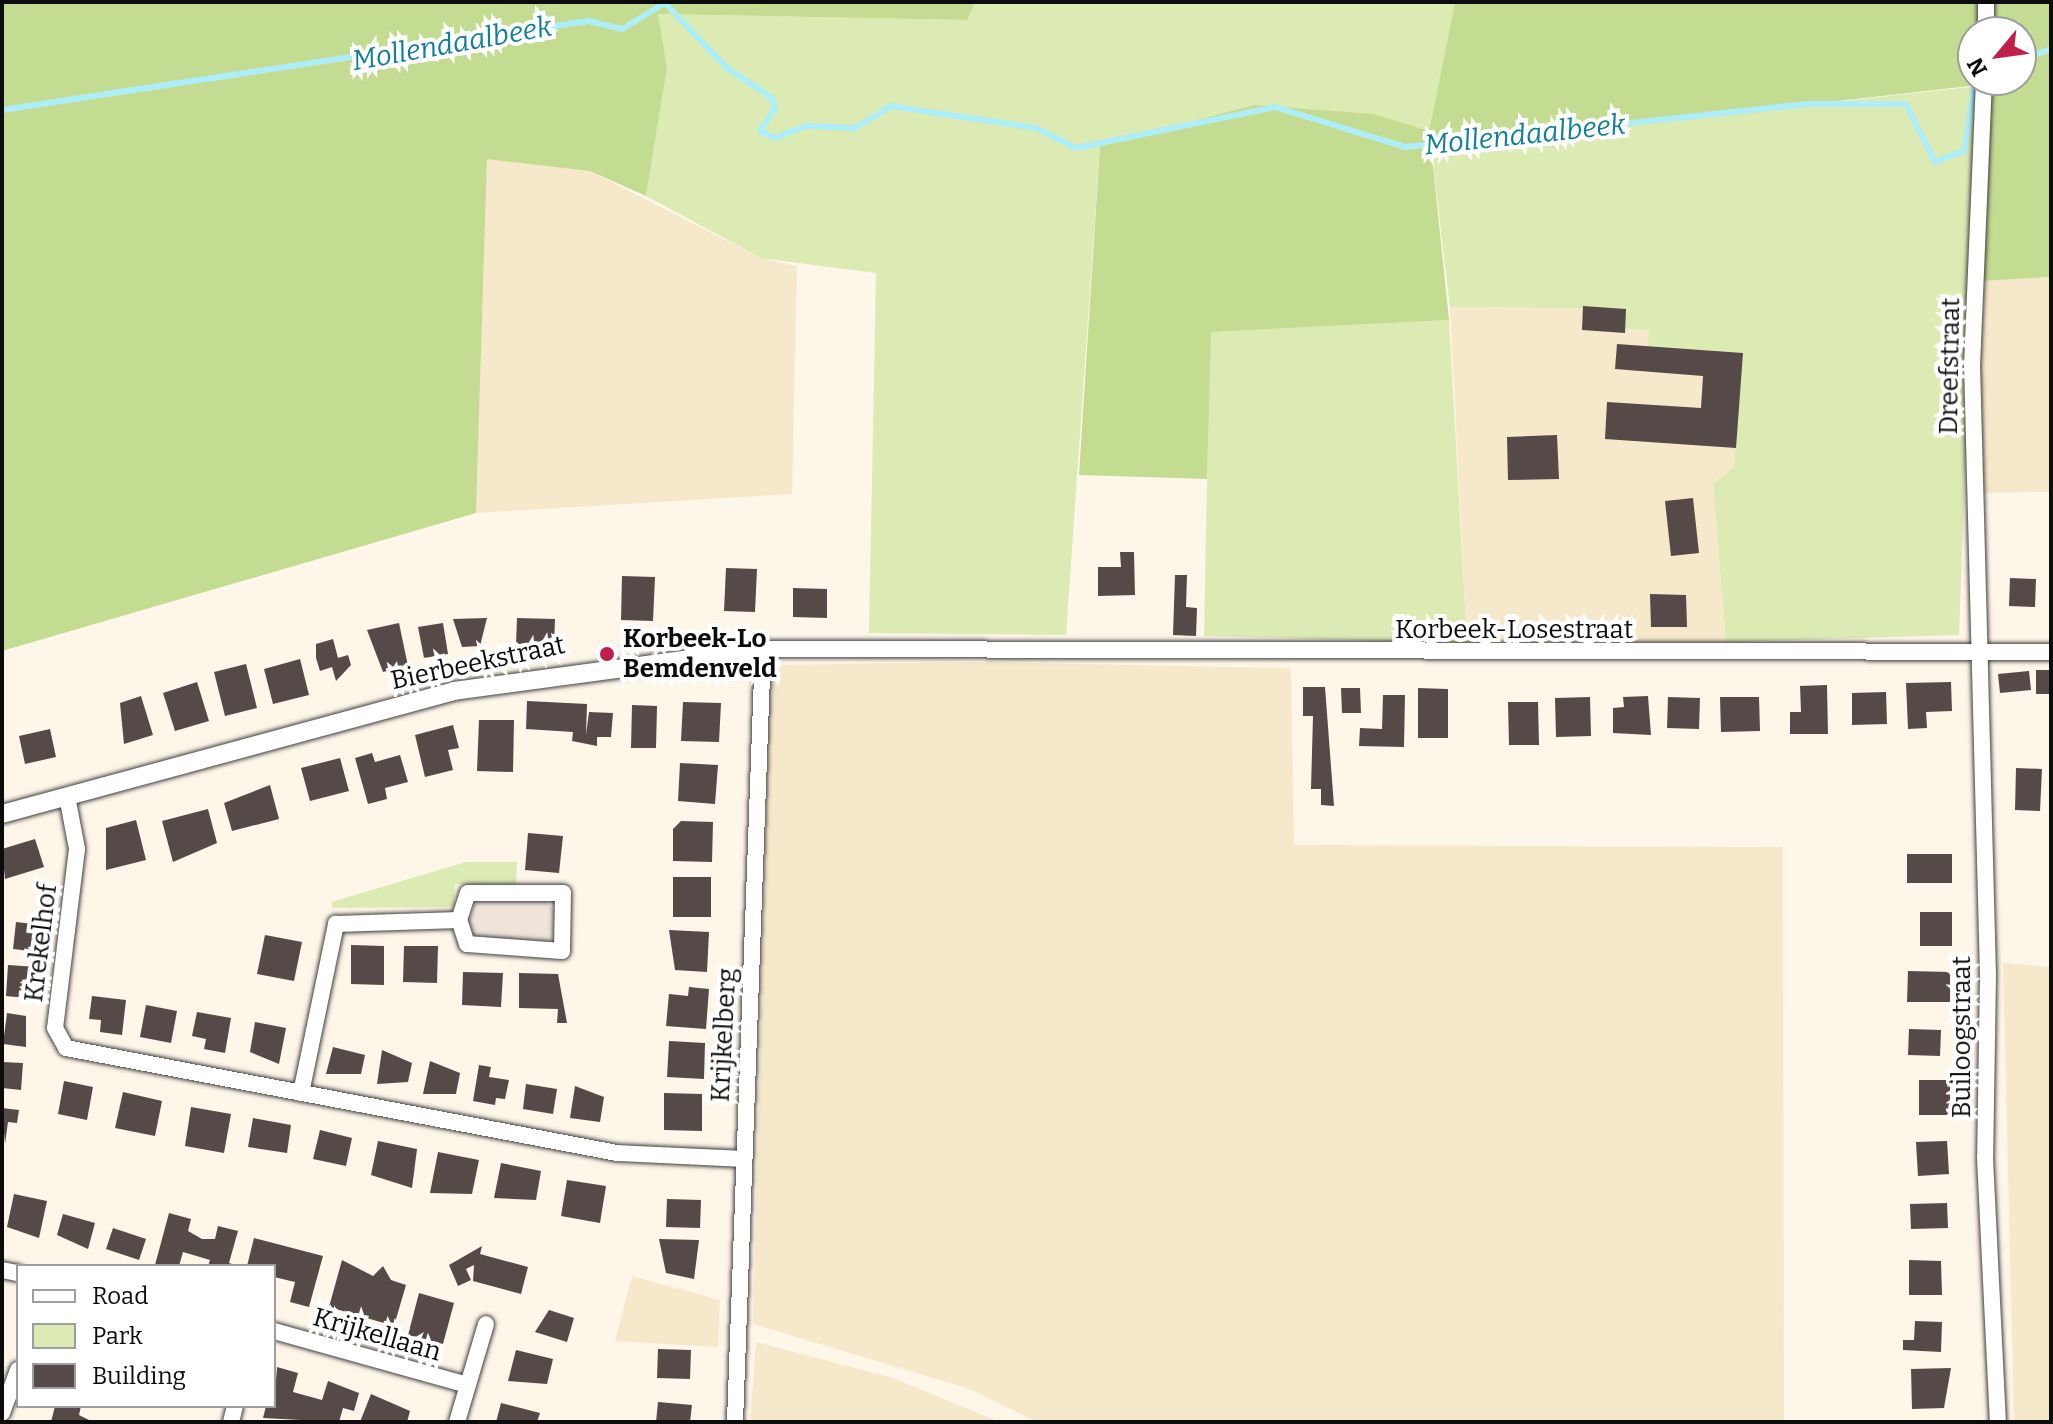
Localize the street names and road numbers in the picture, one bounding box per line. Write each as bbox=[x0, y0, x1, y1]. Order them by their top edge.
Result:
street label: Dreefstraat bbox=[1933, 297, 1967, 435]
street label: Korbeek-Losestraat bbox=[1395, 614, 1633, 646]
street label: Bierbeekstraat bbox=[388, 629, 568, 697]
street label: Krekelhof bbox=[18, 882, 64, 1004]
street label: Builoogstraat bbox=[1946, 956, 1978, 1118]
street label: Krijkelberg bbox=[705, 967, 743, 1103]
street label: Krijkellaan bbox=[309, 1302, 445, 1368]

